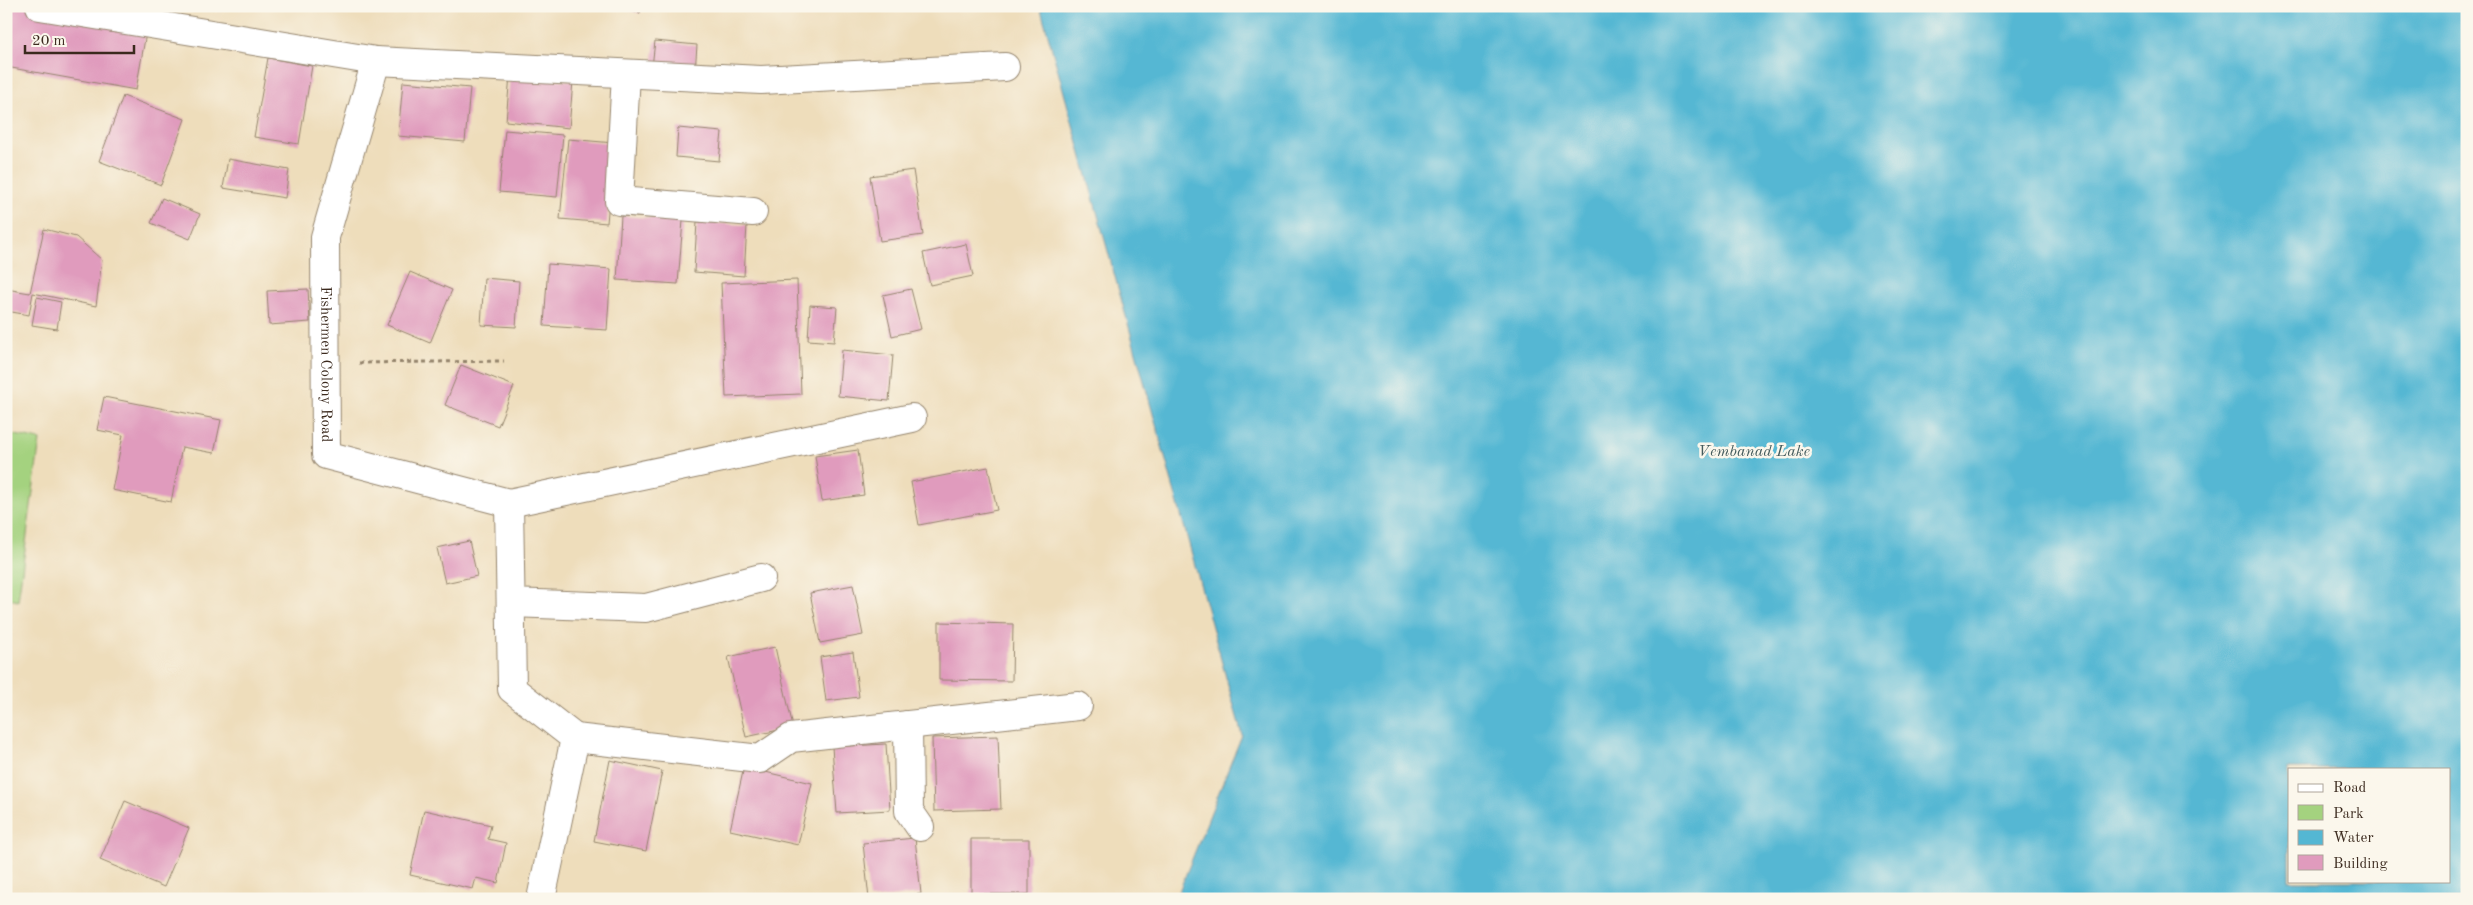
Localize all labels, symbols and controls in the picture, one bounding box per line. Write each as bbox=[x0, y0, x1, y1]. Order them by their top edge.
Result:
scale bar bbox=[25, 22, 134, 54]
text: 20 m bbox=[32, 34, 66, 49]
street label: Fishermen Colony Road bbox=[318, 286, 333, 442]
water label: Vembanad Lake bbox=[1698, 444, 1811, 460]
legend bbox=[2288, 768, 2450, 882]
text: Road bbox=[2333, 781, 2367, 796]
text: Park bbox=[2333, 807, 2364, 822]
text: Water bbox=[2333, 831, 2374, 846]
text: Building bbox=[2333, 857, 2388, 872]

